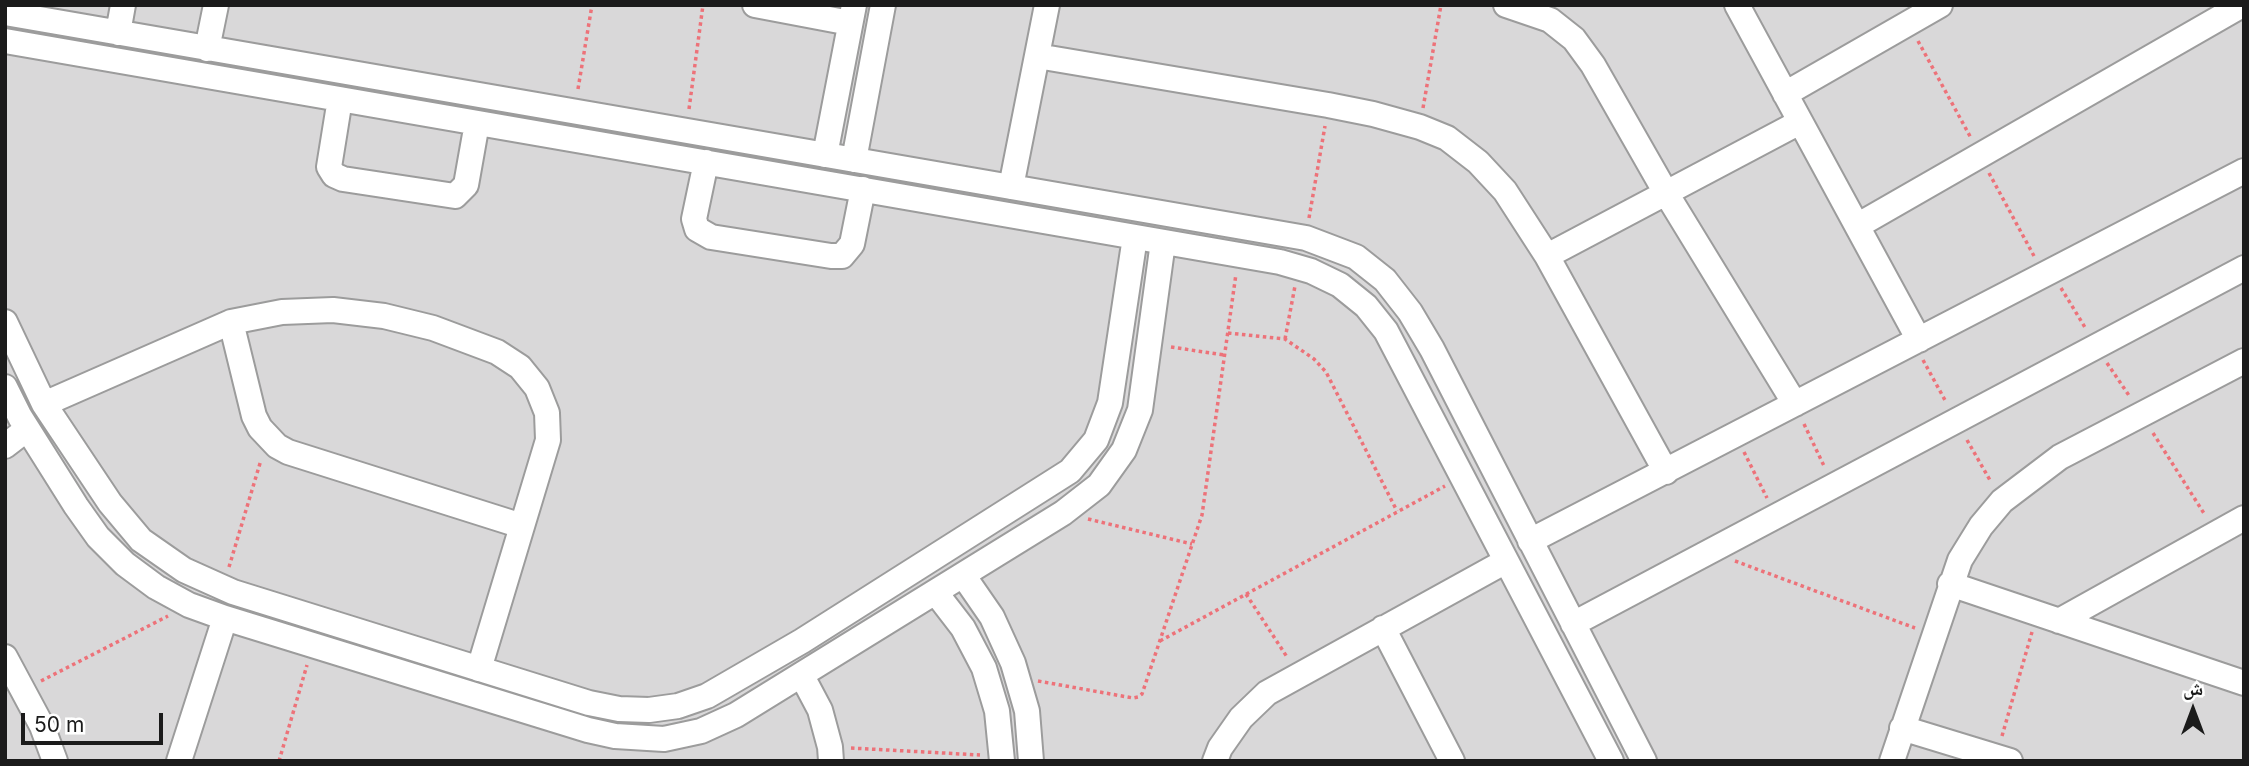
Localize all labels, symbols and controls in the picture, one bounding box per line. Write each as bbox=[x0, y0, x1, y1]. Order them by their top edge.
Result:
north arrow bbox=[2158, 675, 2228, 745]
text: ش bbox=[2183, 677, 2203, 700]
scale bar bbox=[24, 700, 166, 744]
text: 50 m bbox=[34, 712, 84, 737]

